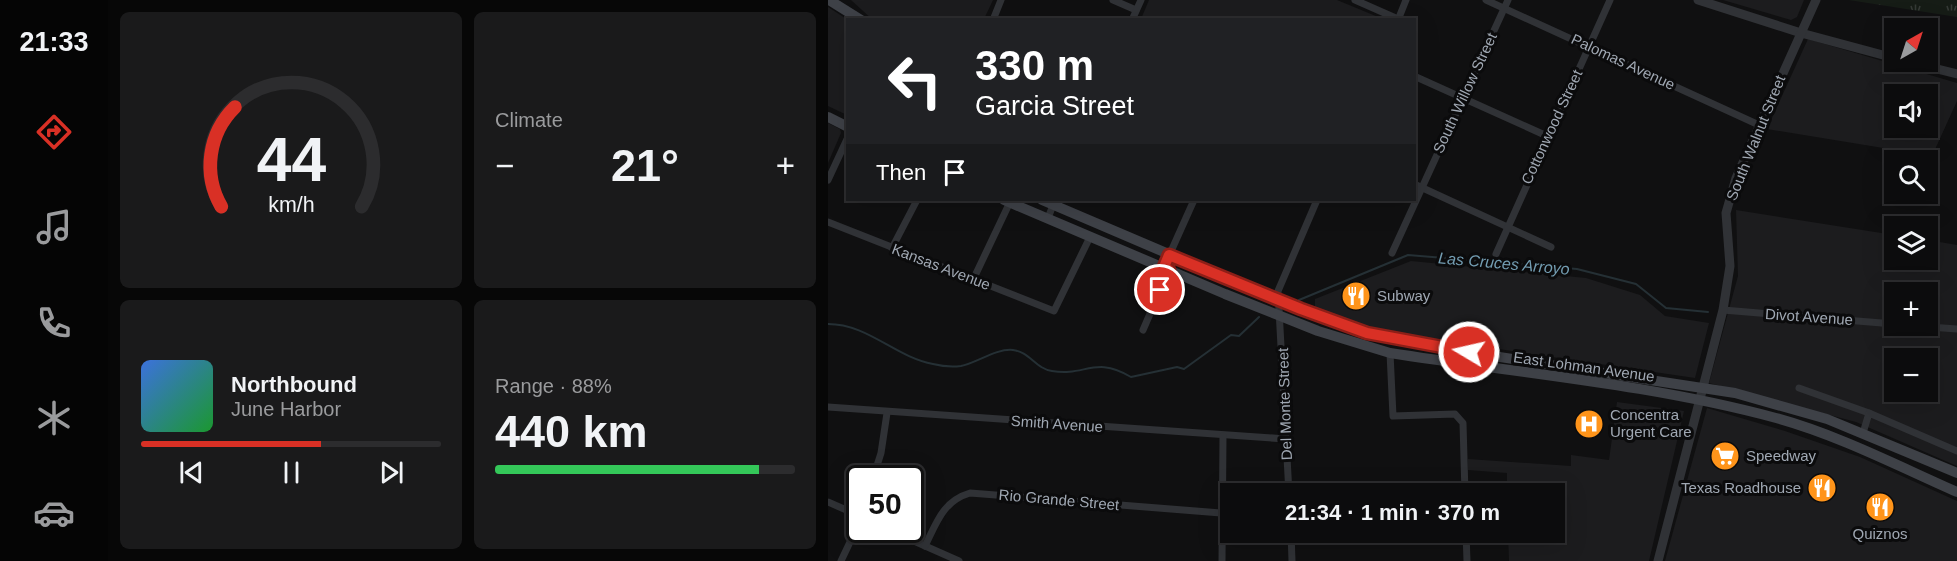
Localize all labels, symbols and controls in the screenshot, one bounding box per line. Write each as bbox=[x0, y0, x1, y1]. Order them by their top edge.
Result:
north arrow bbox=[1884, 18, 1938, 72]
map controls bbox=[1884, 18, 1938, 402]
text: 21:33 bbox=[19, 27, 89, 57]
street label: South Willow Street bbox=[1429, 29, 1500, 156]
street label: Palomas Avenue bbox=[1569, 30, 1678, 93]
icon: left bbox=[876, 42, 954, 120]
text: 330 m bbox=[975, 42, 1094, 89]
street label: Cottonwood Street bbox=[1518, 66, 1586, 187]
street label: South Walnut Street bbox=[1723, 72, 1789, 203]
button: sound bbox=[1884, 84, 1938, 138]
text: Garcia Street bbox=[975, 91, 1134, 121]
text: Climate bbox=[495, 109, 563, 131]
icon: directions bbox=[33, 111, 75, 153]
text: 44 bbox=[256, 125, 326, 194]
text: 21° bbox=[611, 140, 679, 191]
text: − bbox=[495, 147, 514, 184]
text: + bbox=[776, 147, 795, 184]
button: search bbox=[1884, 150, 1938, 204]
icon: arrive bbox=[938, 156, 971, 189]
text: Then bbox=[876, 160, 926, 185]
text: km/h bbox=[268, 193, 314, 217]
icon: music bbox=[33, 206, 75, 248]
button: layers bbox=[1884, 216, 1938, 270]
street label: Kansas Avenue bbox=[890, 240, 993, 293]
water label: Las Cruces Arroyo bbox=[1438, 249, 1570, 278]
pin bbox=[1134, 264, 1185, 315]
icon: arrive bbox=[1143, 273, 1176, 306]
restaurant icon: Subway bbox=[1340, 280, 1372, 312]
button: + bbox=[1884, 282, 1938, 336]
place label: Subway bbox=[1377, 287, 1431, 304]
icon: phone bbox=[33, 302, 75, 344]
street label: Divot Avenue bbox=[1764, 305, 1854, 328]
position arrow bbox=[1437, 320, 1501, 384]
street label: Del Monte Street bbox=[1274, 347, 1295, 461]
street label: East Lohman Avenue bbox=[1512, 348, 1656, 385]
button: − bbox=[1884, 348, 1938, 402]
text: Northbound bbox=[231, 372, 357, 397]
text: Range · 88% bbox=[495, 375, 612, 397]
icon: climate bbox=[33, 397, 75, 439]
text: June Harbor bbox=[231, 398, 341, 420]
text: 440 km bbox=[495, 406, 648, 457]
place label: Concentra Urgent Care bbox=[1610, 406, 1692, 440]
hospital icon: Concentra Urgent Care bbox=[1573, 408, 1605, 440]
street label: Smith Avenue bbox=[1010, 412, 1104, 435]
supermarket icon: Speedway bbox=[1709, 440, 1741, 472]
place label: Speedway bbox=[1746, 447, 1817, 464]
icon: previous bbox=[175, 456, 208, 489]
icon: pause bbox=[275, 456, 308, 489]
icon: next bbox=[375, 456, 408, 489]
speed limit sign: 50 bbox=[846, 465, 924, 543]
restaurant icon: Texas Roadhouse bbox=[1806, 472, 1838, 504]
place label: Texas Roadhouse bbox=[1681, 479, 1801, 496]
street label: Rio Grande Street bbox=[998, 486, 1121, 513]
restaurant icon: Quiznos bbox=[1864, 491, 1896, 523]
icon: car bbox=[33, 492, 75, 534]
text: 21:34 · 1 min · 370 m bbox=[1285, 500, 1500, 525]
place label: Quiznos bbox=[1852, 525, 1908, 542]

